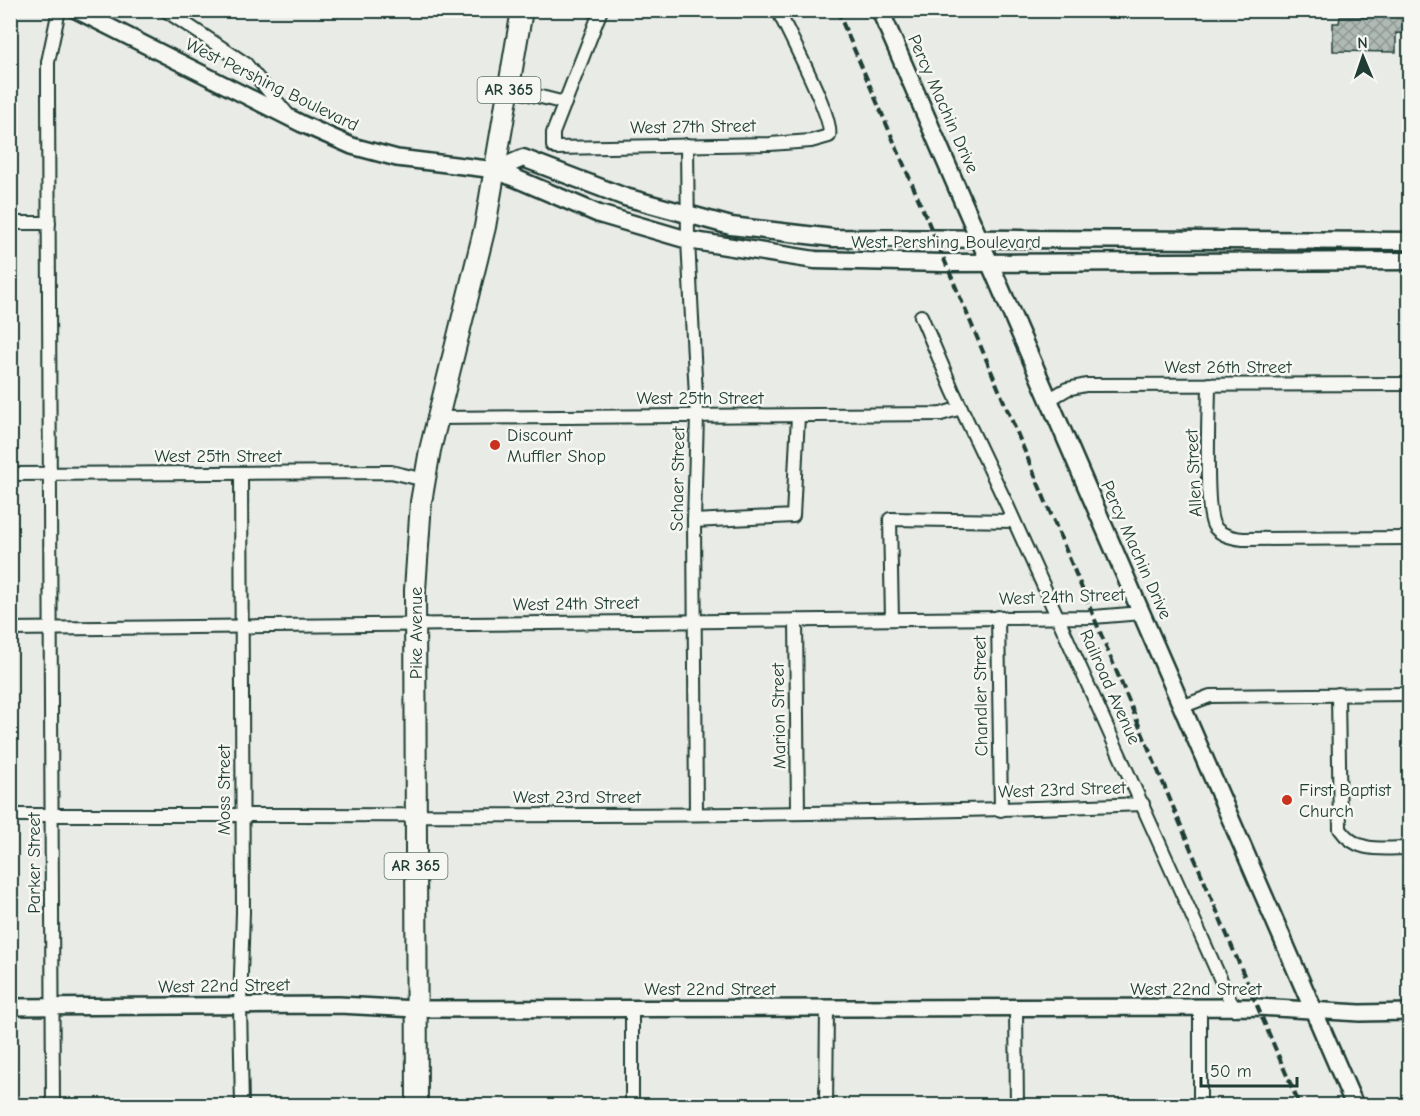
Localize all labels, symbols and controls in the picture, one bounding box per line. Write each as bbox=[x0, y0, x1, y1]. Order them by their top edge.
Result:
north arrow bbox=[1333, 27, 1393, 87]
street label: Percy Machin Drive bbox=[903, 32, 983, 176]
street label: West Pershing Boulevard bbox=[182, 34, 362, 136]
text: N bbox=[1357, 34, 1368, 52]
road number: AR 365 bbox=[478, 77, 540, 103]
street label: West 27th Street bbox=[630, 115, 757, 139]
street label: West Pershing Boulevard bbox=[851, 232, 1041, 253]
street label: West 26th Street bbox=[1164, 357, 1292, 378]
street label: West 25th Street bbox=[636, 388, 764, 409]
place label: Discount Muffler Shop bbox=[507, 425, 606, 467]
street label: Schaer Street bbox=[667, 426, 689, 532]
street label: Allen Street bbox=[1181, 427, 1207, 518]
marker: Discount Muffler Shop bbox=[488, 438, 502, 452]
street label: West 25th Street bbox=[154, 446, 282, 467]
street label: Percy Machin Drive bbox=[1096, 478, 1176, 622]
street label: West 24th Street bbox=[999, 584, 1126, 610]
street label: Pike Avenue bbox=[406, 587, 427, 679]
street label: West 24th Street bbox=[513, 592, 640, 616]
street label: Railroad Avenue bbox=[1075, 626, 1145, 748]
street label: Chandler Street bbox=[969, 635, 993, 757]
street label: Marion Street bbox=[768, 662, 790, 769]
street label: Moss Street bbox=[214, 744, 235, 835]
street label: West 23rd Street bbox=[998, 777, 1127, 803]
place label: First Baptist Church bbox=[1299, 780, 1392, 822]
street label: West 23rd Street bbox=[513, 787, 642, 808]
marker: First Baptist Church bbox=[1280, 793, 1294, 807]
street label: Parker Street bbox=[24, 811, 45, 914]
road number: AR 365 bbox=[384, 853, 448, 879]
street label: West 22nd Street bbox=[158, 974, 291, 998]
street label: West 22nd Street bbox=[644, 979, 777, 1000]
street label: West 22nd Street bbox=[1130, 979, 1263, 1000]
scale bar bbox=[1201, 1050, 1297, 1088]
text: 50 m bbox=[1210, 1061, 1252, 1082]

